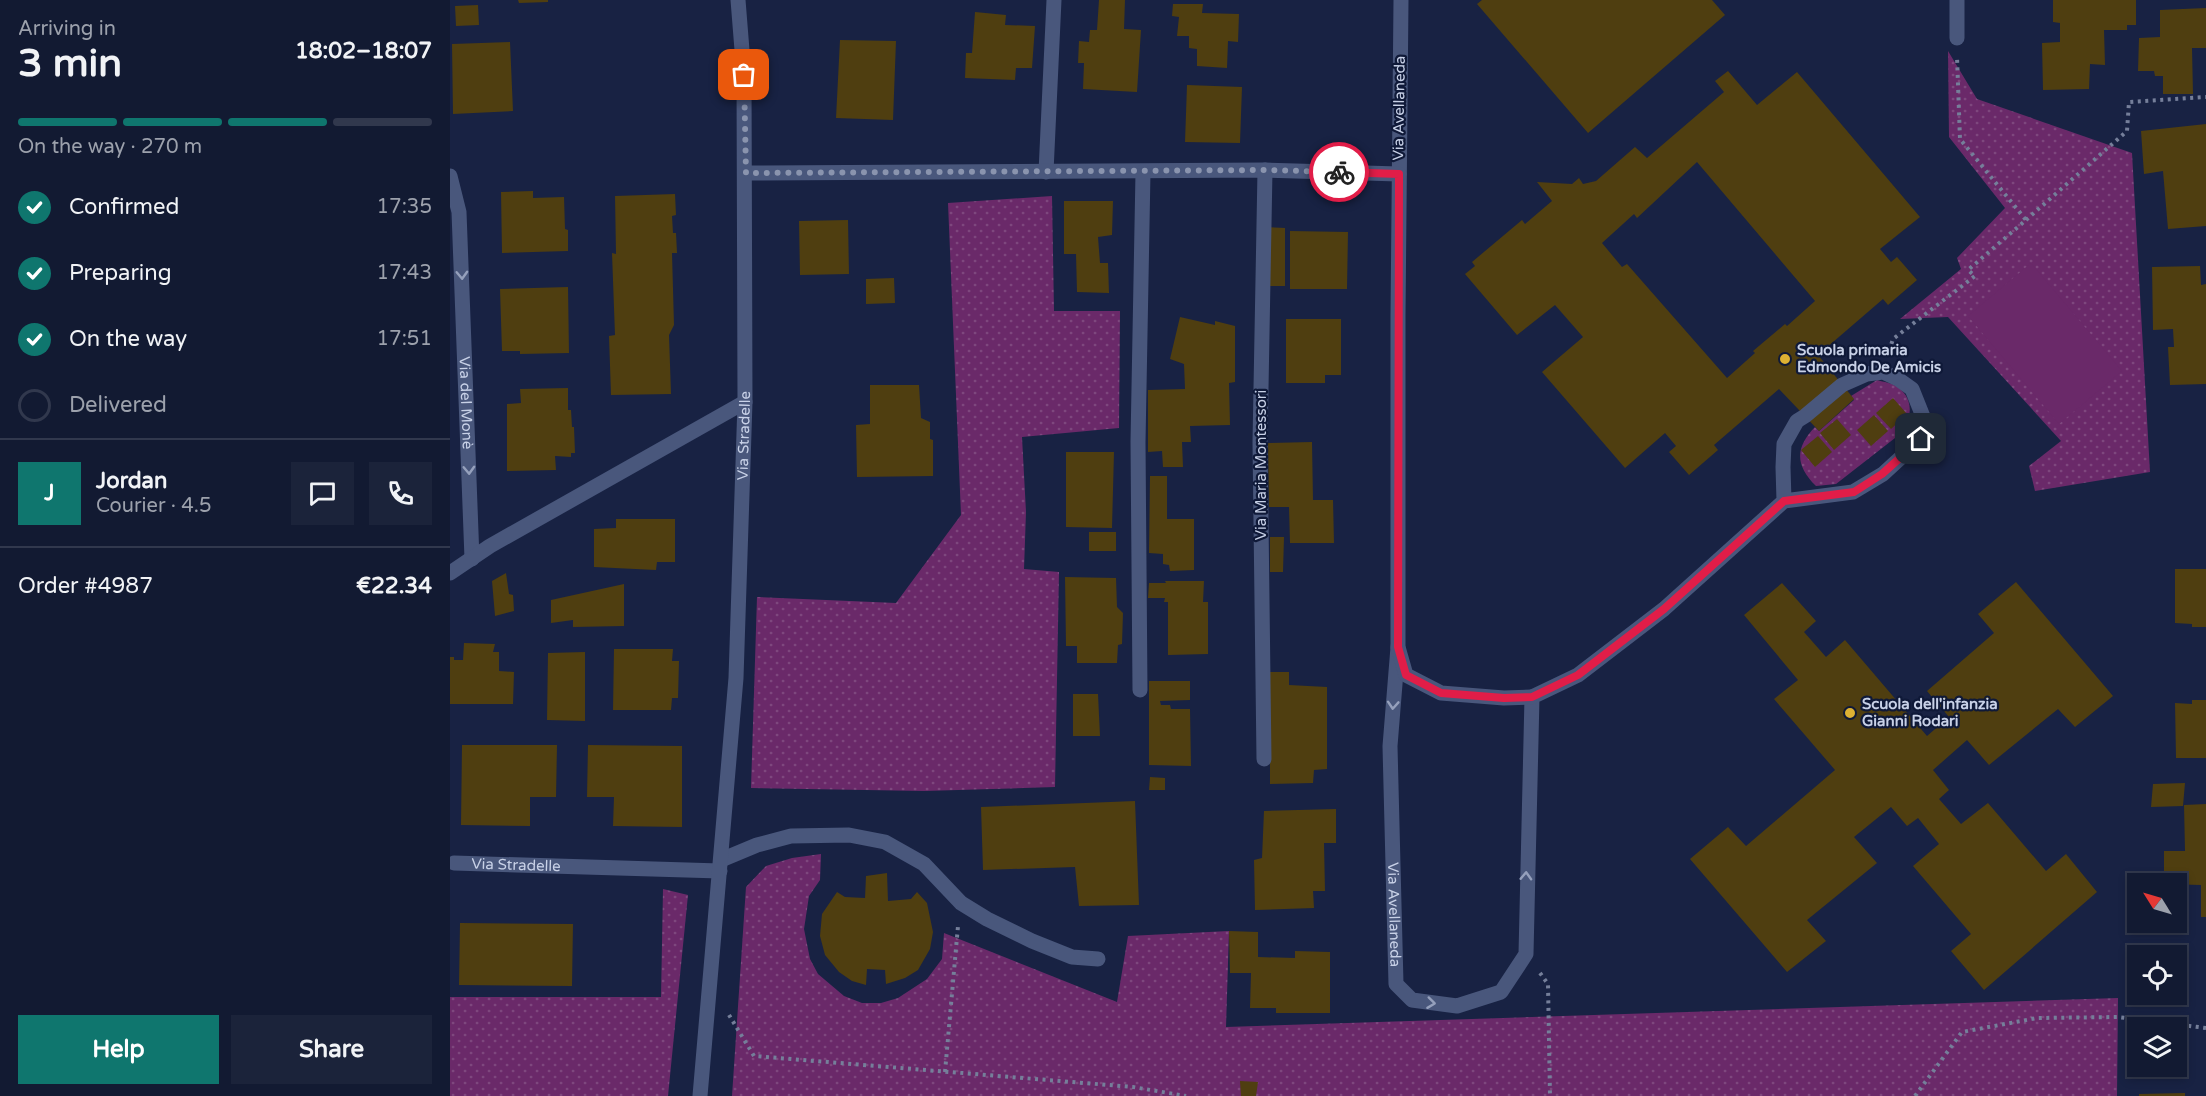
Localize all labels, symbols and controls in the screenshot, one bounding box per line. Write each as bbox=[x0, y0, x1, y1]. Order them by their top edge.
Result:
text: Arriving in bbox=[18, 17, 116, 41]
text: 18:02–18:07 bbox=[295, 38, 432, 64]
text: 3 min bbox=[18, 40, 122, 87]
pin bbox=[718, 49, 769, 100]
street label: Via Avellaneda bbox=[1389, 55, 1409, 161]
icon: bag bbox=[727, 58, 760, 91]
text: On the way · 270 m bbox=[18, 135, 202, 159]
courier bbox=[1309, 142, 1369, 202]
icon: bike bbox=[1323, 156, 1356, 189]
icon: check bbox=[18, 191, 51, 224]
text: Confirmed bbox=[69, 194, 179, 220]
text: 17:35 bbox=[377, 195, 432, 219]
icon: check bbox=[18, 257, 51, 290]
text: Preparing bbox=[69, 260, 172, 286]
text: 17:43 bbox=[377, 261, 432, 285]
one-way arrow bbox=[455, 271, 468, 280]
icon: check bbox=[18, 323, 51, 356]
text: On the way bbox=[69, 326, 187, 352]
text: 17:51 bbox=[377, 327, 432, 351]
place label: Scuola primaria Edmondo De Amicis bbox=[1797, 341, 1941, 376]
marker: Scuola primaria Edmondo De Amicis bbox=[1778, 352, 1792, 366]
street label: Via del Monè bbox=[455, 356, 477, 450]
street label: Via Maria Montessori bbox=[1252, 390, 1270, 540]
street label: Via Stradelle bbox=[733, 391, 754, 481]
text: Delivered bbox=[69, 392, 167, 418]
pin bbox=[1895, 413, 1946, 464]
icon: home bbox=[1904, 422, 1937, 455]
button: chat bbox=[291, 462, 354, 525]
button: phone bbox=[369, 462, 432, 525]
one-way arrow bbox=[462, 466, 475, 475]
text: Jordan bbox=[96, 468, 167, 494]
text: J bbox=[44, 480, 55, 506]
text: Courier · 4.5 bbox=[96, 494, 211, 518]
text: Order #4987 bbox=[18, 573, 153, 599]
text: €22.34 bbox=[356, 573, 432, 599]
place label: Scuola dell'infanzia Gianni Rodari bbox=[1862, 695, 1998, 730]
one-way arrow bbox=[1387, 701, 1400, 710]
marker: Scuola dell'infanzia Gianni Rodari bbox=[1843, 706, 1857, 720]
street label: Via Stradelle bbox=[471, 855, 561, 875]
street label: Via Avellaneda bbox=[1384, 862, 1405, 967]
one-way arrow bbox=[1520, 872, 1532, 881]
north arrow bbox=[2127, 873, 2187, 933]
map controls bbox=[2127, 873, 2187, 1077]
button: locate bbox=[2127, 945, 2187, 1005]
one-way arrow bbox=[1426, 996, 1436, 1008]
button: Help bbox=[18, 1015, 219, 1084]
button: Share bbox=[231, 1015, 432, 1084]
button: layers bbox=[2127, 1017, 2187, 1077]

